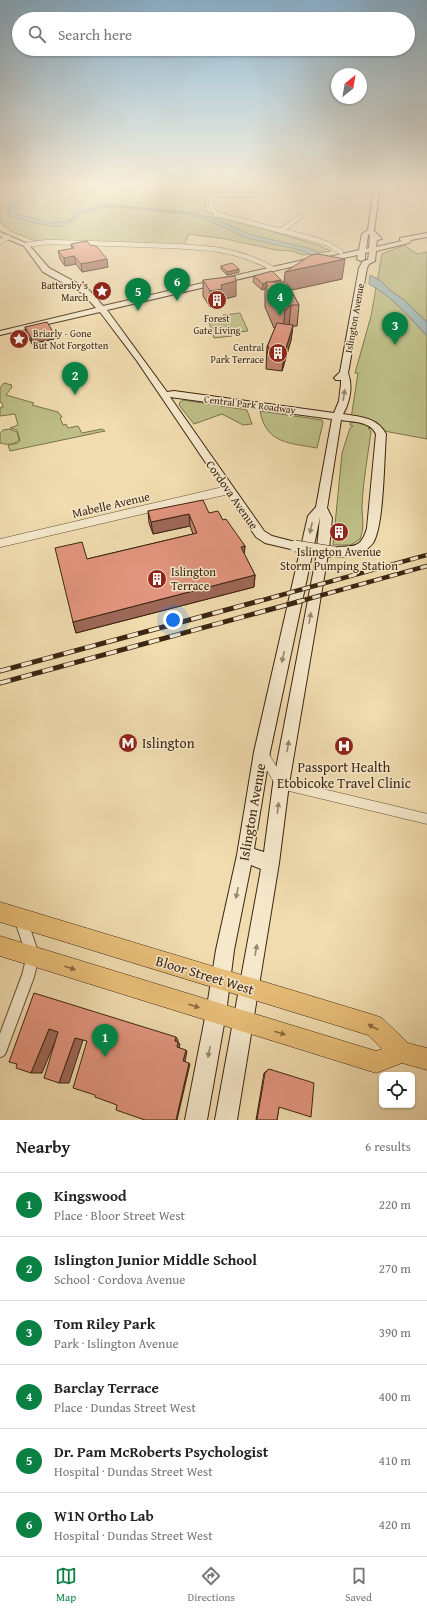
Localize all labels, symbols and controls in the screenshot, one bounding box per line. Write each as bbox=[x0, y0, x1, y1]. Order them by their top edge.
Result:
search box bbox=[12, 12, 415, 56]
icon: search bbox=[26, 23, 48, 45]
text: Search here bbox=[58, 24, 132, 45]
north arrow bbox=[331, 68, 367, 104]
pin: 6 bbox=[164, 268, 190, 301]
place label: Battersby’s March bbox=[41, 278, 88, 305]
pin: 5 bbox=[125, 278, 151, 311]
place icon: Battersby’s March bbox=[91, 280, 113, 302]
street label: Islington Avenue bbox=[341, 282, 368, 354]
pin: 4 bbox=[267, 283, 293, 316]
building icon: Forest Gate Living bbox=[206, 289, 228, 311]
place label: Forest Gate Living bbox=[193, 311, 241, 338]
pin: 3 bbox=[382, 312, 408, 345]
place label: Briarly - Gone But Not Forgotten bbox=[33, 326, 109, 353]
place icon: Briarly - Gone But Not Forgotten bbox=[8, 328, 30, 350]
place label: Central Park Terrace bbox=[211, 340, 264, 367]
building icon: Central Park Terrace bbox=[267, 342, 289, 364]
pin: 2 bbox=[62, 362, 88, 395]
one-way arrow bbox=[341, 389, 347, 401]
street label: Central Park Roadway bbox=[203, 391, 297, 418]
street label: Cordova Avenue bbox=[202, 457, 263, 533]
street label: Mabelle Avenue bbox=[70, 487, 152, 522]
building icon: Islington Avenue Storm Pumping Station bbox=[328, 521, 350, 543]
one-way arrow bbox=[308, 522, 314, 534]
place label: Islington Avenue Storm Pumping Station bbox=[280, 543, 398, 574]
place label: Islington Terrace bbox=[171, 563, 216, 594]
building icon: Islington Terrace bbox=[146, 568, 168, 590]
your location bbox=[163, 610, 183, 630]
one-way arrow bbox=[308, 612, 314, 624]
one-way arrow bbox=[280, 651, 286, 663]
metro station icon: Islington bbox=[117, 732, 139, 754]
place label: Islington bbox=[142, 733, 195, 753]
hospital icon: Passport Health Etobicoke Travel Clinic bbox=[333, 735, 355, 757]
one-way arrow bbox=[285, 740, 291, 752]
place label: Passport Health Etobicoke Travel Clinic bbox=[277, 757, 411, 793]
street label: Islington Avenue bbox=[234, 761, 270, 862]
one-way arrow bbox=[275, 802, 282, 814]
one-way arrow bbox=[233, 887, 239, 899]
one-way arrow bbox=[253, 944, 259, 956]
street label: Bloor Street West bbox=[153, 951, 257, 999]
one-way arrow bbox=[64, 965, 76, 971]
one-way arrow bbox=[189, 1003, 201, 1009]
pin: 1 bbox=[92, 1024, 118, 1057]
one-way arrow bbox=[367, 1024, 379, 1030]
one-way arrow bbox=[274, 1030, 286, 1036]
one-way arrow bbox=[206, 1046, 212, 1058]
map controls bbox=[379, 1072, 415, 1108]
button: locate bbox=[379, 1072, 415, 1108]
text: Nearby bbox=[16, 1134, 70, 1159]
text: 6 results bbox=[365, 1137, 411, 1156]
text: Kingswood bbox=[54, 1185, 127, 1206]
text: 1 bbox=[26, 1195, 32, 1214]
text: 220 m bbox=[379, 1195, 411, 1214]
text: Place · Bloor Street West bbox=[54, 1206, 185, 1225]
text: Islington Junior Middle School bbox=[54, 1249, 257, 1270]
text: 2 bbox=[26, 1259, 32, 1278]
text: 270 m bbox=[379, 1259, 411, 1278]
text: School · Cordova Avenue bbox=[54, 1270, 185, 1289]
text: Tom Riley Park bbox=[54, 1313, 155, 1334]
text: 3 bbox=[26, 1323, 32, 1342]
text: 390 m bbox=[379, 1323, 411, 1342]
text: Park · Islington Avenue bbox=[54, 1334, 179, 1353]
text: Barclay Terrace bbox=[54, 1377, 159, 1398]
text: 4 bbox=[26, 1387, 32, 1406]
text: 400 m bbox=[379, 1387, 411, 1406]
text: Place · Dundas Street West bbox=[54, 1398, 196, 1417]
text: Dr. Pam McRoberts Psychologist bbox=[54, 1441, 268, 1462]
text: 5 bbox=[26, 1451, 32, 1470]
text: 410 m bbox=[379, 1451, 411, 1470]
text: Hospital · Dundas Street West bbox=[54, 1462, 213, 1481]
text: W1N Ortho Lab bbox=[54, 1505, 154, 1526]
text: 6 bbox=[26, 1515, 32, 1534]
text: 420 m bbox=[379, 1515, 411, 1534]
text: Hospital · Dundas Street West bbox=[54, 1526, 213, 1545]
tab: Map bbox=[55, 1565, 77, 1605]
tab: Directions bbox=[188, 1565, 235, 1605]
tab: Saved bbox=[345, 1565, 372, 1605]

